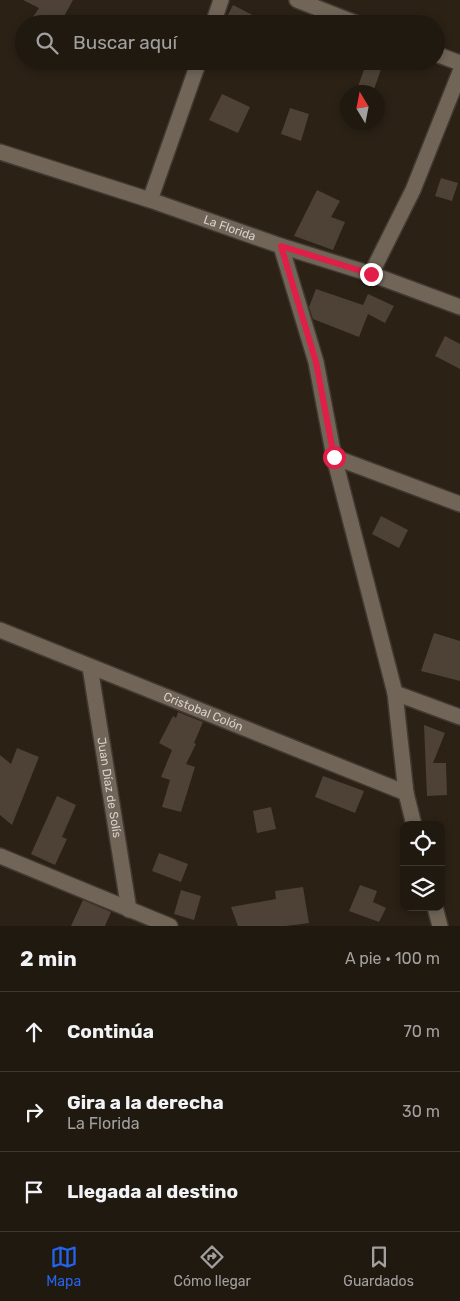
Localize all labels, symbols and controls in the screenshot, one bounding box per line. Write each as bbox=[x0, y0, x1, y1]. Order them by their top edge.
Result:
search box bbox=[15, 15, 445, 70]
icon: search bbox=[33, 29, 61, 57]
text: Buscar aquí bbox=[73, 31, 177, 54]
north arrow bbox=[340, 85, 385, 130]
street label: La Florida bbox=[202, 212, 258, 244]
route end bbox=[360, 263, 383, 286]
route start bbox=[323, 446, 346, 469]
street label: Cristobal Colón bbox=[161, 689, 245, 734]
street label: Juan Díaz de Solís bbox=[94, 736, 124, 839]
map controls bbox=[400, 821, 445, 911]
button: locate bbox=[400, 821, 445, 866]
button: layers bbox=[400, 866, 445, 911]
text: 2 min bbox=[20, 946, 77, 971]
text: A pie · 100 m bbox=[345, 949, 440, 968]
icon: ahead bbox=[20, 1018, 48, 1046]
text: Continúa bbox=[67, 1020, 154, 1043]
text: 70 m bbox=[403, 1022, 440, 1041]
text: Gira a la derecha bbox=[67, 1091, 224, 1114]
icon: right bbox=[20, 1098, 48, 1126]
text: 30 m bbox=[402, 1102, 440, 1121]
text: La Florida bbox=[67, 1114, 139, 1133]
icon: arrive bbox=[20, 1178, 48, 1206]
text: Llegada al destino bbox=[67, 1180, 238, 1203]
tab: Mapa bbox=[46, 1243, 81, 1290]
tab: Cómo llegar bbox=[174, 1243, 251, 1290]
tab: Guardados bbox=[343, 1243, 414, 1290]

